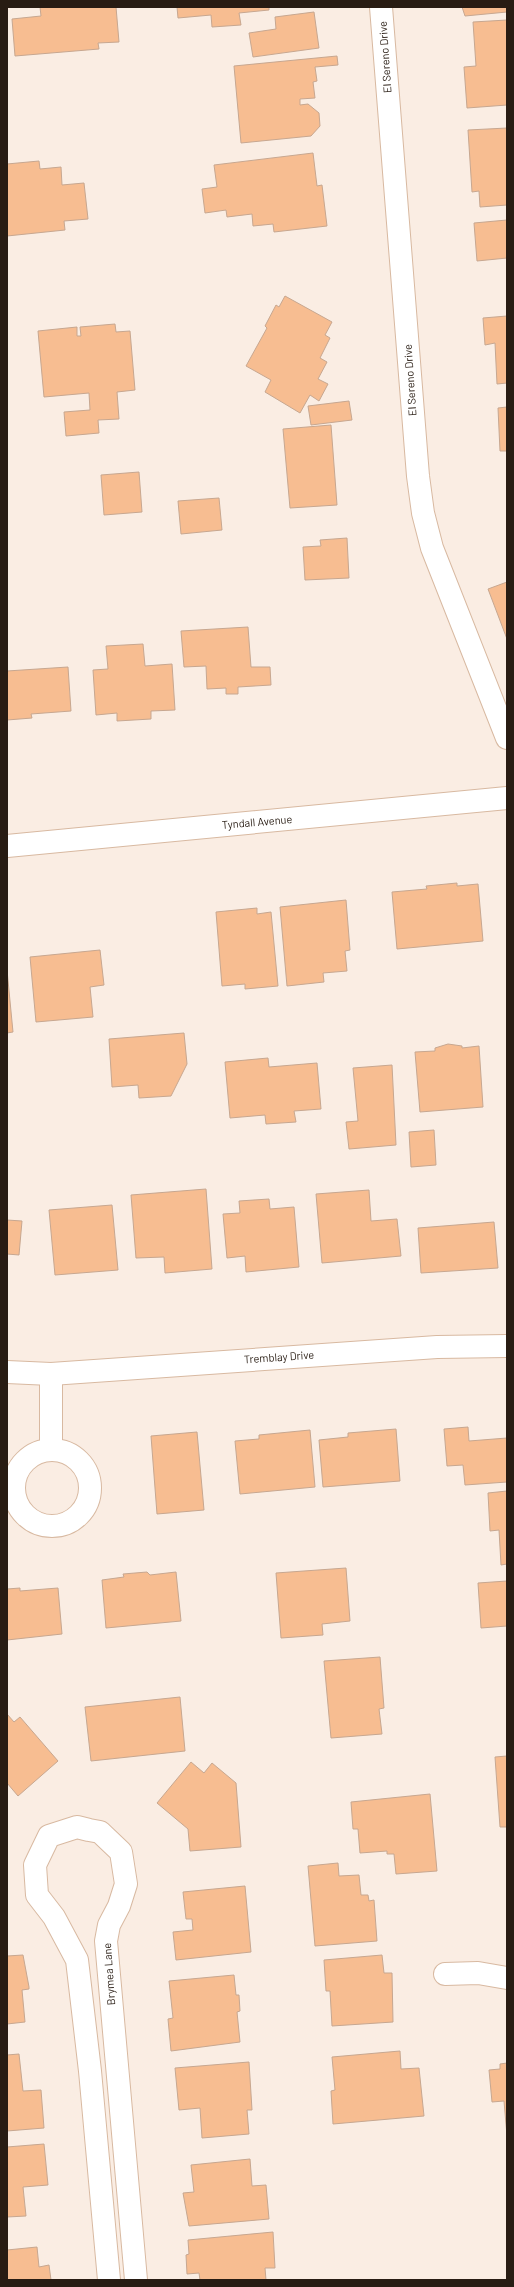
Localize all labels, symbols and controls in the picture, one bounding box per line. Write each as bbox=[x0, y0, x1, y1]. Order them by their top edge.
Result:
street label: El Sereno Drive bbox=[375, 21, 393, 93]
street label: El Sereno Drive bbox=[400, 344, 418, 416]
street label: Tyndall Avenue bbox=[221, 812, 293, 831]
street label: Tremblay Drive bbox=[243, 1348, 315, 1365]
street label: Brymea Lane bbox=[100, 1942, 117, 2006]

